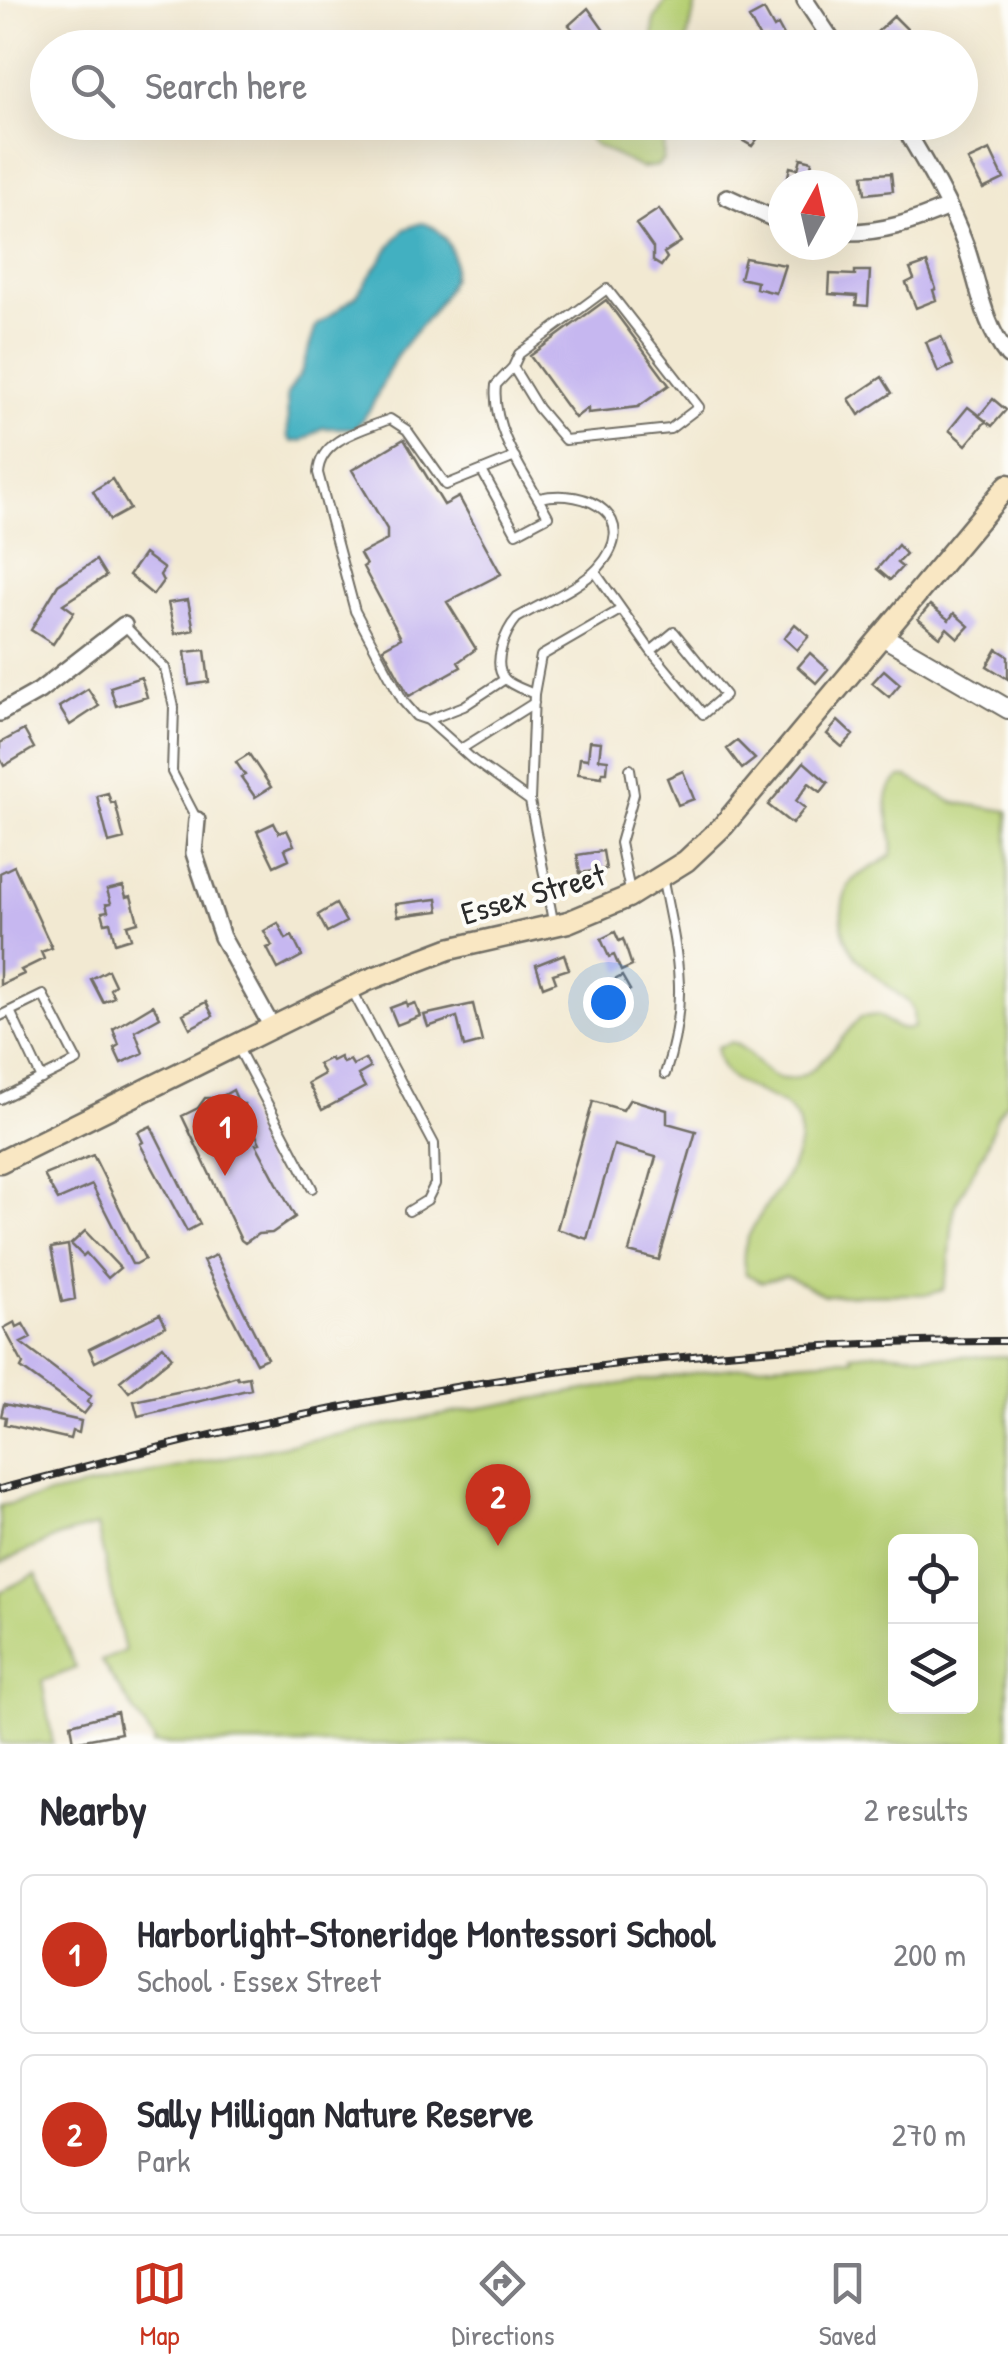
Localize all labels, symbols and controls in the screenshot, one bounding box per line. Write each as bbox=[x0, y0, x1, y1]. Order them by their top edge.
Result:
search box bbox=[30, 30, 978, 140]
icon: search bbox=[65, 58, 120, 113]
text: Search here bbox=[145, 59, 307, 111]
north arrow bbox=[768, 170, 858, 260]
street label: Essex Street bbox=[456, 852, 611, 935]
your location bbox=[583, 977, 634, 1028]
pin: 1 bbox=[192, 1094, 258, 1176]
pin: 2 bbox=[466, 1464, 530, 1546]
map controls bbox=[888, 1534, 978, 1714]
button: locate bbox=[888, 1534, 978, 1624]
button: layers bbox=[888, 1624, 978, 1714]
text: Nearby bbox=[40, 1781, 147, 1838]
text: 2 results bbox=[864, 1788, 968, 1831]
text: Harborlight-Stoneridge Montessori School bbox=[137, 1907, 715, 1959]
text: 1 bbox=[69, 1933, 80, 1976]
text: 200 m bbox=[893, 1933, 966, 1976]
text: School · Essex Street bbox=[137, 1959, 381, 2002]
text: Sally Milligan Nature Reserve bbox=[137, 2087, 533, 2139]
text: 2 bbox=[67, 2113, 82, 2156]
text: 270 m bbox=[892, 2113, 966, 2156]
text: Park bbox=[137, 2139, 191, 2182]
tab: Map bbox=[132, 2256, 187, 2354]
tab: Directions bbox=[451, 2256, 554, 2354]
tab: Saved bbox=[819, 2256, 876, 2354]

